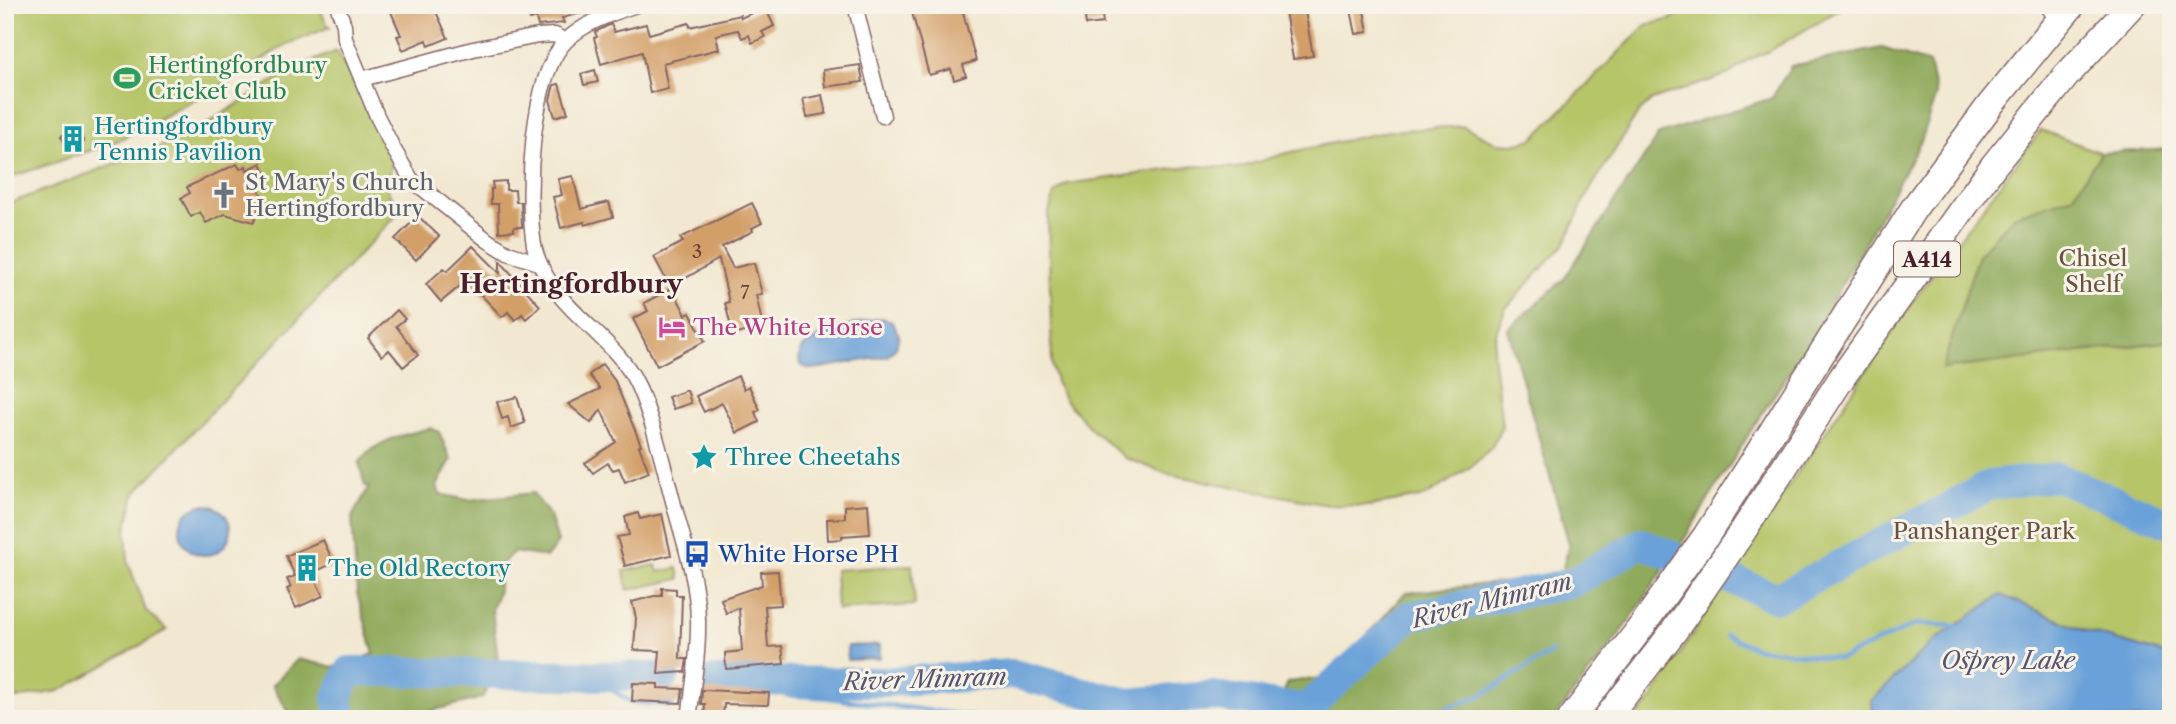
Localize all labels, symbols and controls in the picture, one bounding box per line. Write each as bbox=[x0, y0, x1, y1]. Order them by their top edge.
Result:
place label: Hertingfordbury Cricket Club bbox=[148, 51, 328, 105]
sports icon: Hertingfordbury Cricket Club bbox=[112, 63, 142, 93]
place label: Hertingfordbury Tennis Pavilion bbox=[94, 112, 274, 166]
building icon: Hertingfordbury Tennis Pavilion bbox=[58, 124, 88, 154]
place label: St Mary's Church Hertingfordbury bbox=[245, 168, 434, 222]
church icon: St Mary's Church Hertingfordbury bbox=[209, 180, 239, 210]
house number: 3 bbox=[692, 240, 702, 263]
road number: A414 bbox=[1894, 242, 1960, 276]
park label: Chisel Shelf bbox=[2059, 244, 2128, 298]
district label: Hertingfordbury bbox=[459, 268, 684, 300]
house number: 7 bbox=[740, 281, 750, 304]
hotel icon: The White Horse bbox=[657, 312, 687, 342]
place label: The White Horse bbox=[693, 313, 883, 341]
place icon: Three Cheetahs bbox=[689, 442, 719, 472]
place label: Three Cheetahs bbox=[725, 443, 900, 471]
park label: Panshanger Park bbox=[1893, 517, 2077, 545]
bus stop icon: White Horse PH bbox=[682, 539, 712, 569]
place label: White Horse PH bbox=[717, 540, 899, 568]
building icon: The Old Rectory bbox=[292, 553, 322, 583]
place label: The Old Rectory bbox=[328, 554, 511, 582]
water label: River Mimram bbox=[1407, 566, 1575, 634]
water label: Osprey Lake bbox=[1941, 646, 2076, 675]
water label: River Mimram bbox=[841, 662, 1007, 696]

